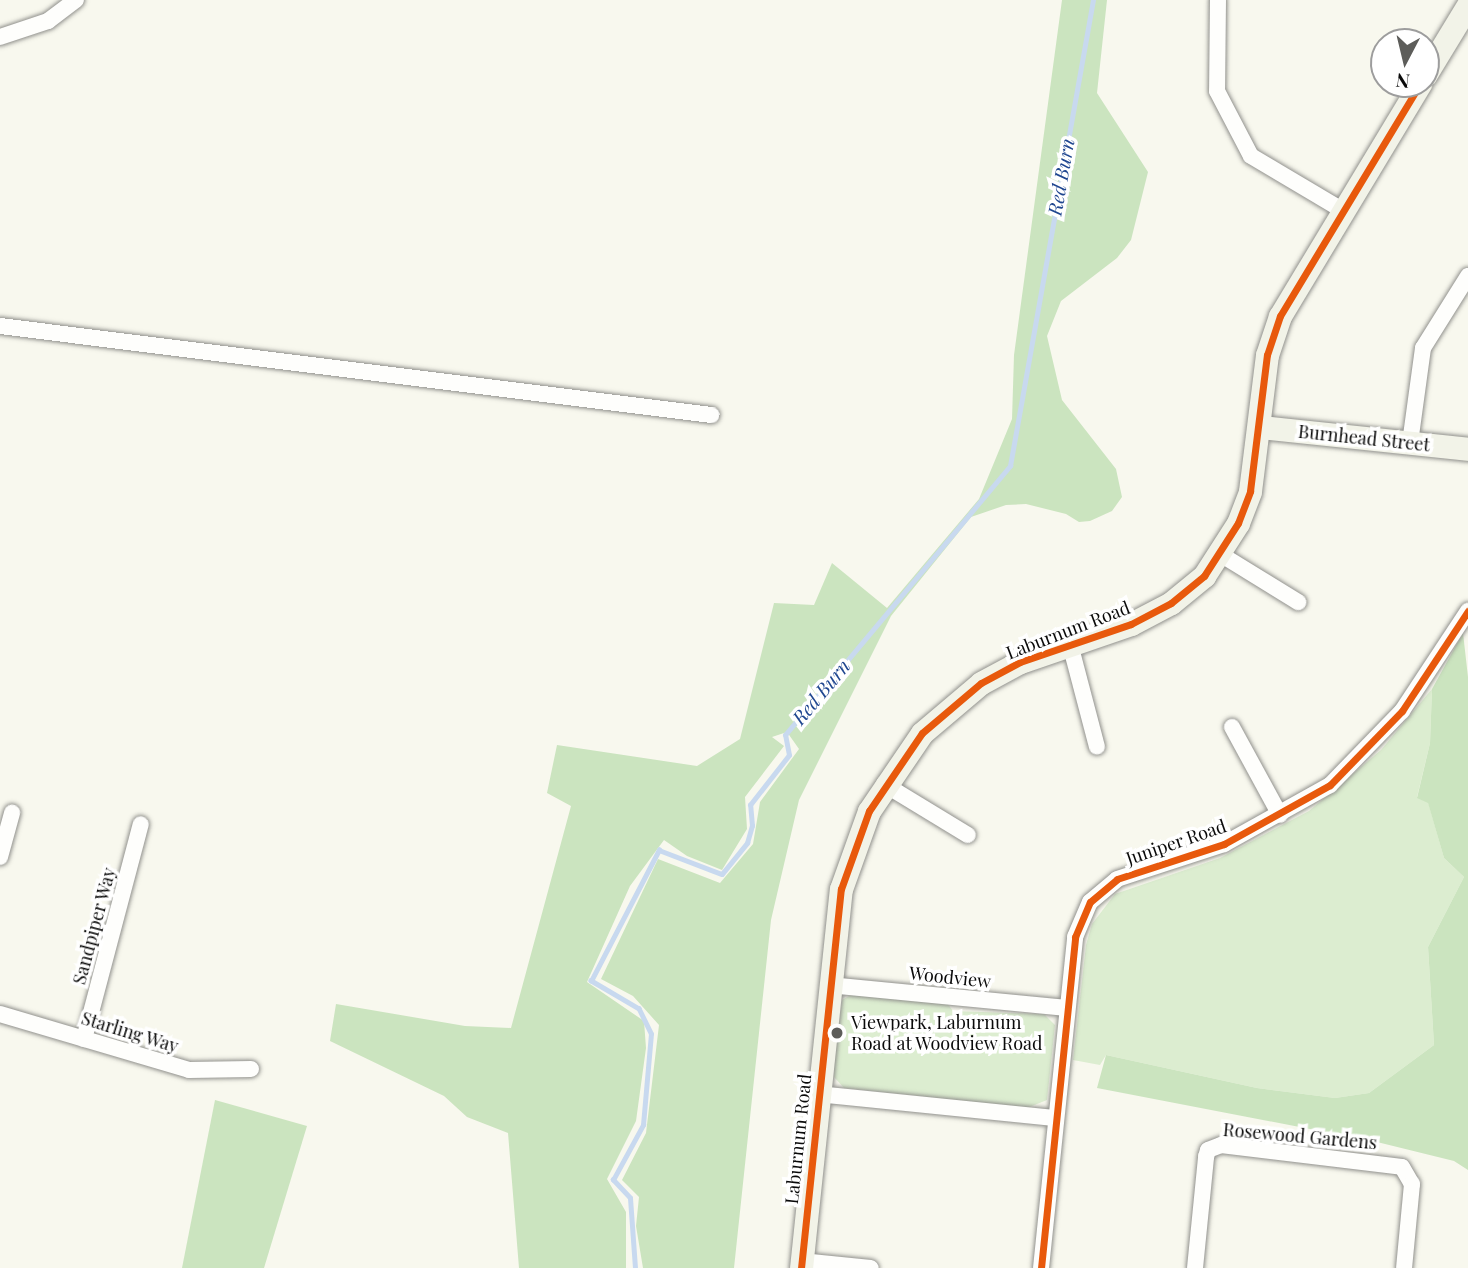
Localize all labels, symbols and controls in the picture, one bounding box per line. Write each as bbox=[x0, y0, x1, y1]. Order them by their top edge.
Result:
north arrow bbox=[1370, 28, 1440, 98]
text: N bbox=[1394, 68, 1411, 96]
water label: Red Burn bbox=[1043, 137, 1079, 217]
street label: Burnhead Street bbox=[1297, 420, 1431, 456]
street label: Laburnum Road bbox=[1003, 596, 1133, 664]
water label: Red Burn bbox=[787, 655, 855, 729]
street label: Juniper Road bbox=[1123, 815, 1229, 869]
street label: Sandpiper Way bbox=[68, 865, 120, 987]
street label: Woodview bbox=[908, 962, 992, 992]
street label: Starling Way bbox=[79, 1007, 181, 1057]
place label: Viewpark, Laburnum Road at Woodview Road bbox=[851, 1012, 1044, 1054]
marker: Viewpark, Laburnum Road at Woodview Road bbox=[829, 1025, 845, 1041]
street label: Laburnum Road bbox=[780, 1073, 816, 1205]
street label: Rosewood Gardens bbox=[1222, 1119, 1378, 1153]

